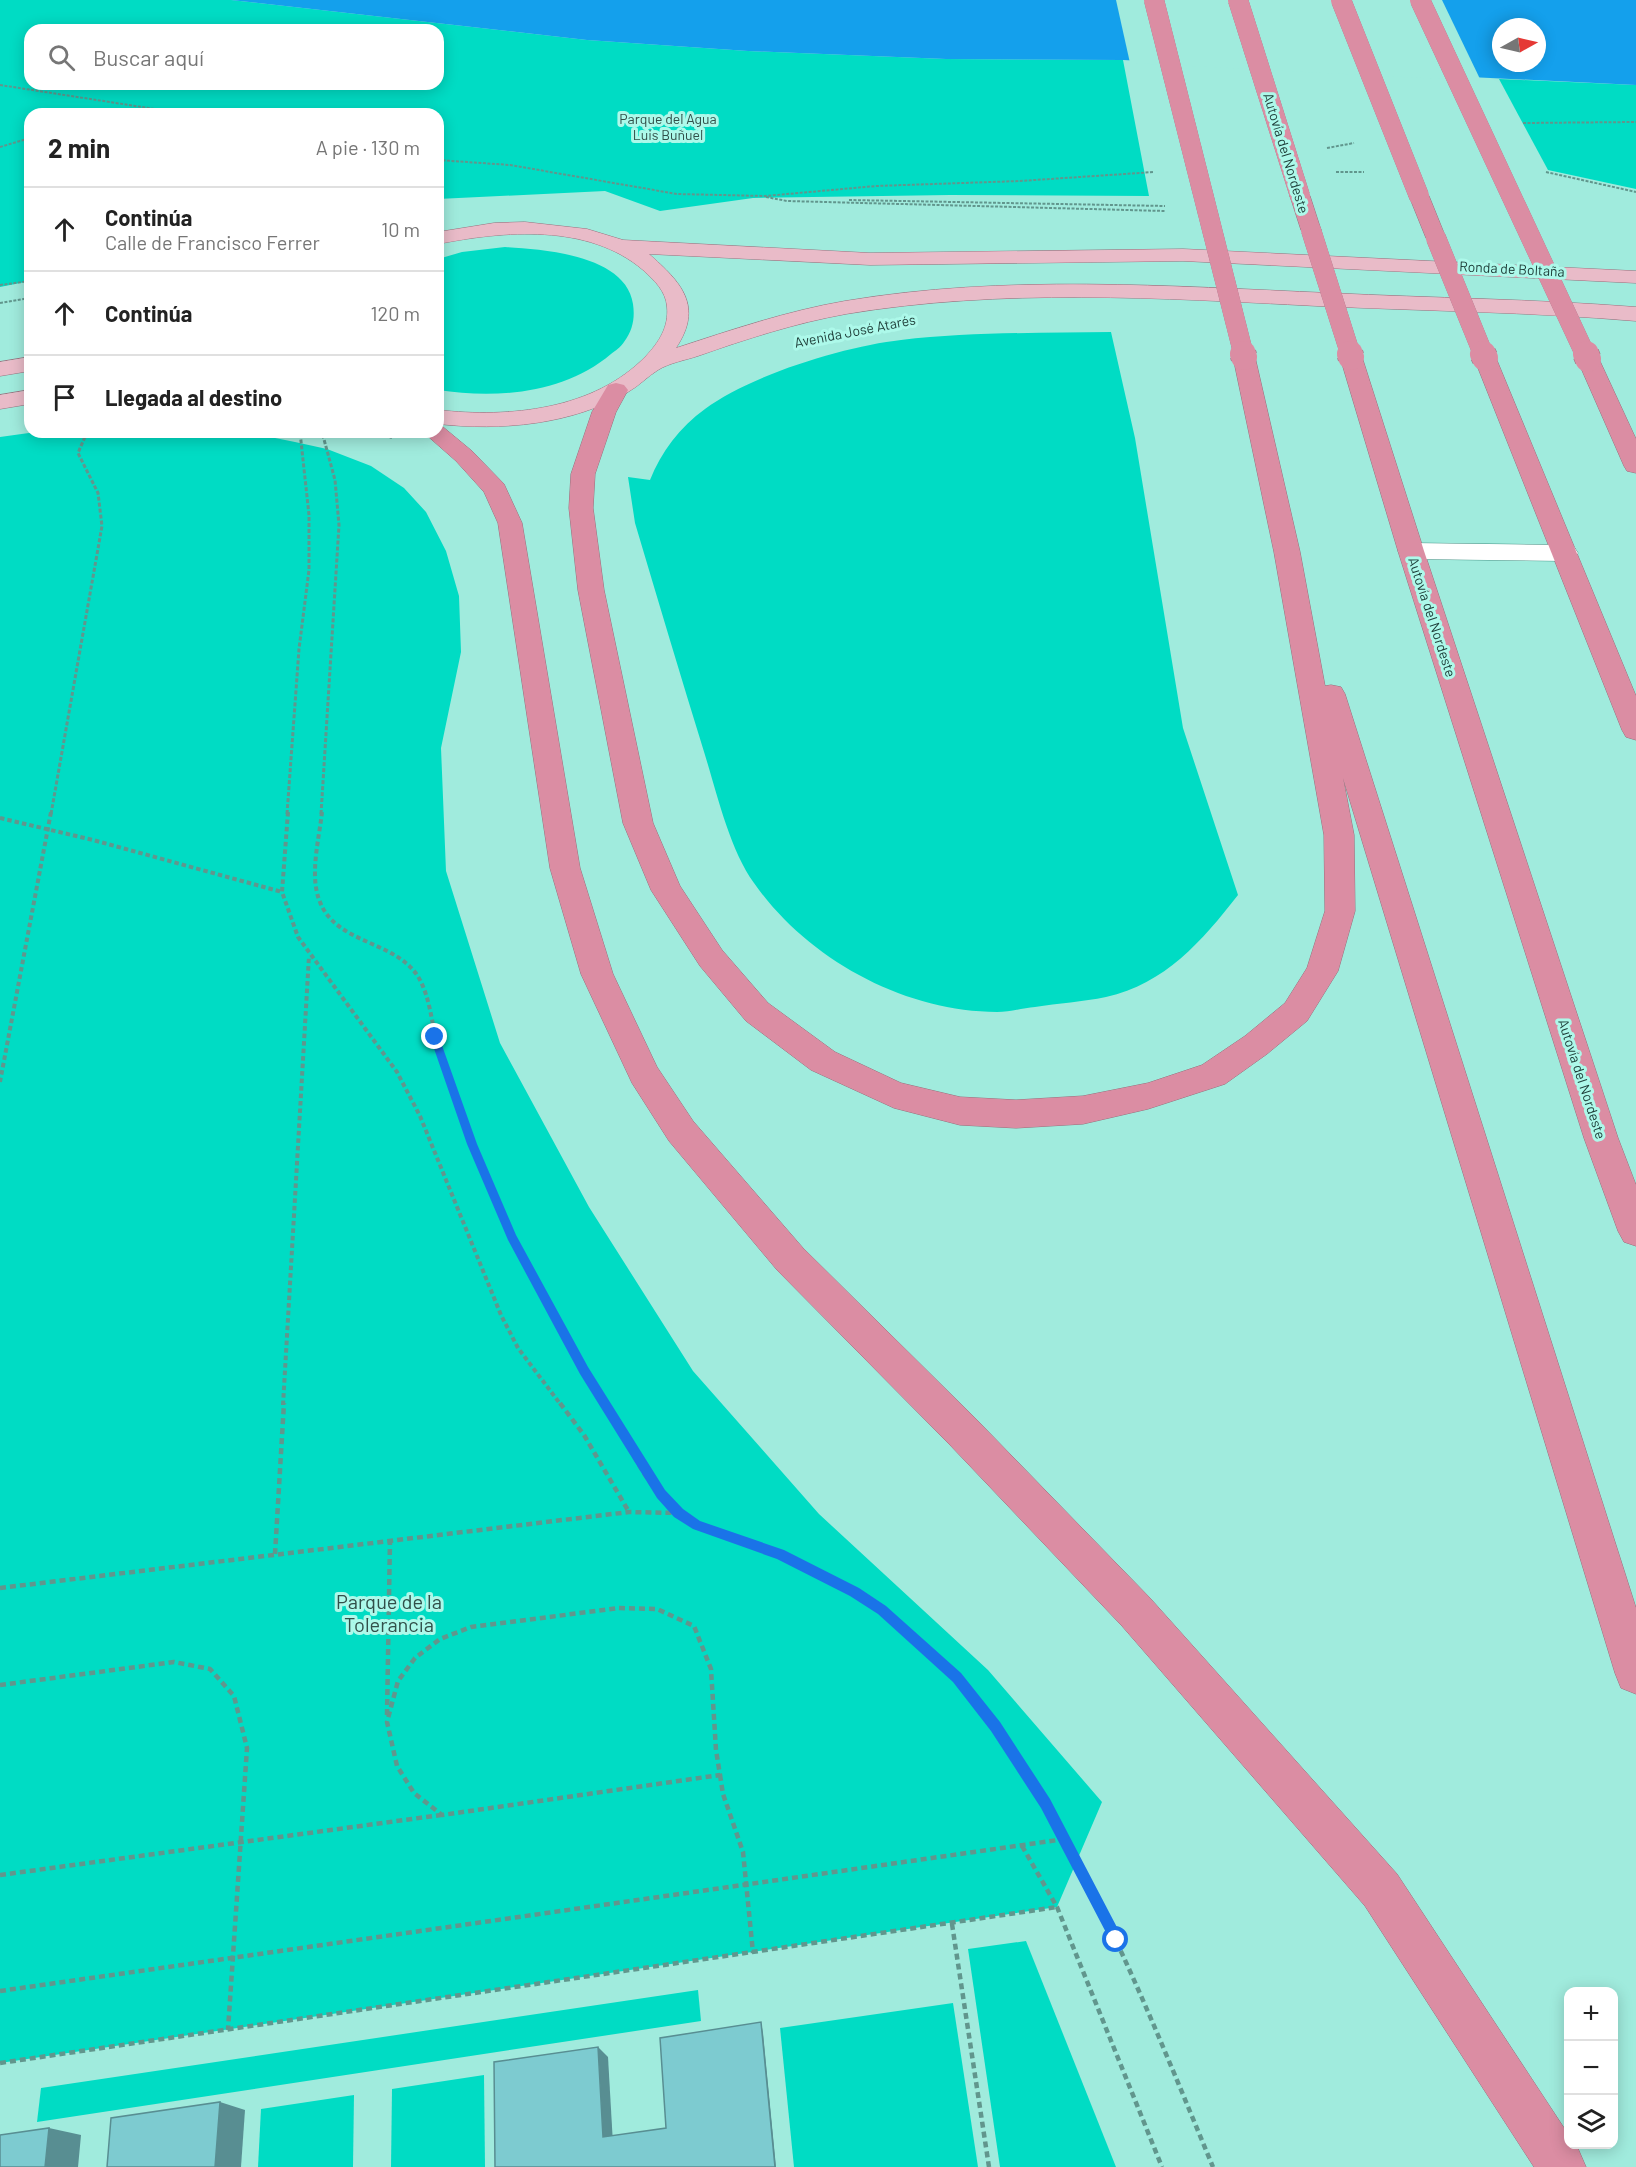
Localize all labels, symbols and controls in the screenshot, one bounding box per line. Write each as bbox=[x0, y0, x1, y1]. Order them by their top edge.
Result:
north arrow bbox=[1492, 18, 1546, 72]
search box bbox=[24, 24, 444, 90]
icon: search bbox=[45, 41, 78, 74]
text: Buscar aquí bbox=[93, 44, 204, 70]
street label: Autovía del Nordeste bbox=[1260, 91, 1313, 215]
park label: Parque del Agua Luis Buñuel bbox=[619, 110, 717, 143]
text: 2 min bbox=[48, 132, 110, 163]
text: A pie · 130 m bbox=[316, 135, 420, 159]
text: Continúa bbox=[105, 204, 192, 230]
icon: ahead bbox=[48, 213, 81, 246]
text: 10 m bbox=[381, 217, 420, 241]
text: Calle de Francisco Ferrer bbox=[105, 230, 320, 254]
street label: Ronda de Boltaña bbox=[1459, 257, 1565, 280]
icon: ahead bbox=[48, 297, 81, 330]
text: Continúa bbox=[105, 300, 192, 326]
text: 120 m bbox=[370, 301, 420, 325]
street label: Avenida José Atarés bbox=[793, 310, 917, 351]
icon: arrive bbox=[48, 381, 81, 414]
text: Llegada al destino bbox=[105, 384, 282, 410]
street label: Autovía del Nordeste bbox=[1405, 555, 1460, 679]
street label: Autovía del Nordeste bbox=[1555, 1017, 1610, 1141]
route end bbox=[421, 1023, 447, 1049]
park label: Parque de la Tolerancia bbox=[336, 1589, 442, 1636]
route start bbox=[1102, 1926, 1128, 1952]
map controls bbox=[1564, 1987, 1618, 2149]
button: + bbox=[1564, 1987, 1618, 2041]
button: − bbox=[1564, 2041, 1618, 2095]
button: layers bbox=[1564, 2095, 1618, 2149]

